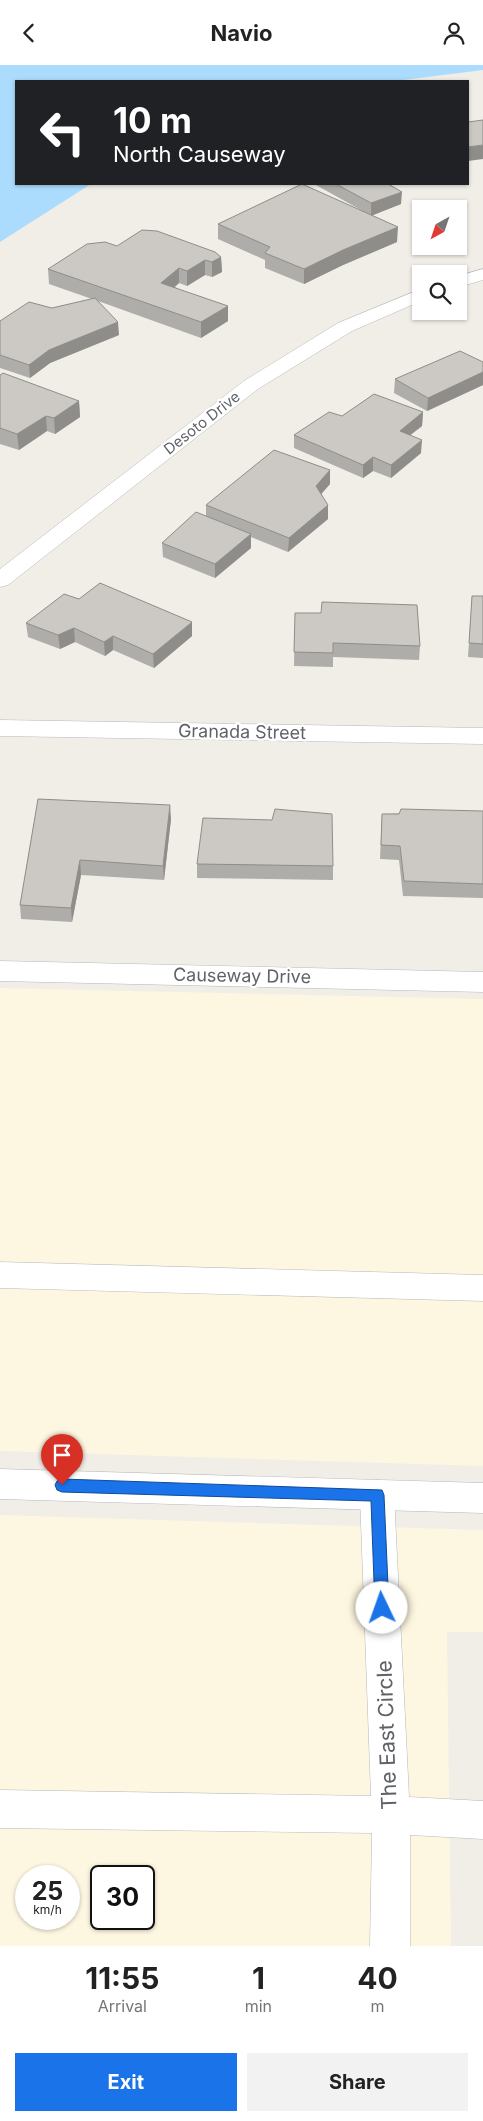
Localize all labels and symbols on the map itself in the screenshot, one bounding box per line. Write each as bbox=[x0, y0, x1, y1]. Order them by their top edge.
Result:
north arrow bbox=[412, 200, 468, 255]
street label: Desoto Drive bbox=[160, 387, 244, 458]
street label: Granada Street bbox=[178, 720, 306, 743]
street label: Causeway Drive bbox=[173, 964, 311, 987]
pin bbox=[41, 1434, 83, 1485]
position arrow bbox=[355, 1581, 407, 1633]
street label: The East Circle bbox=[371, 1660, 402, 1810]
speed limit sign: 30 bbox=[90, 1865, 155, 1930]

